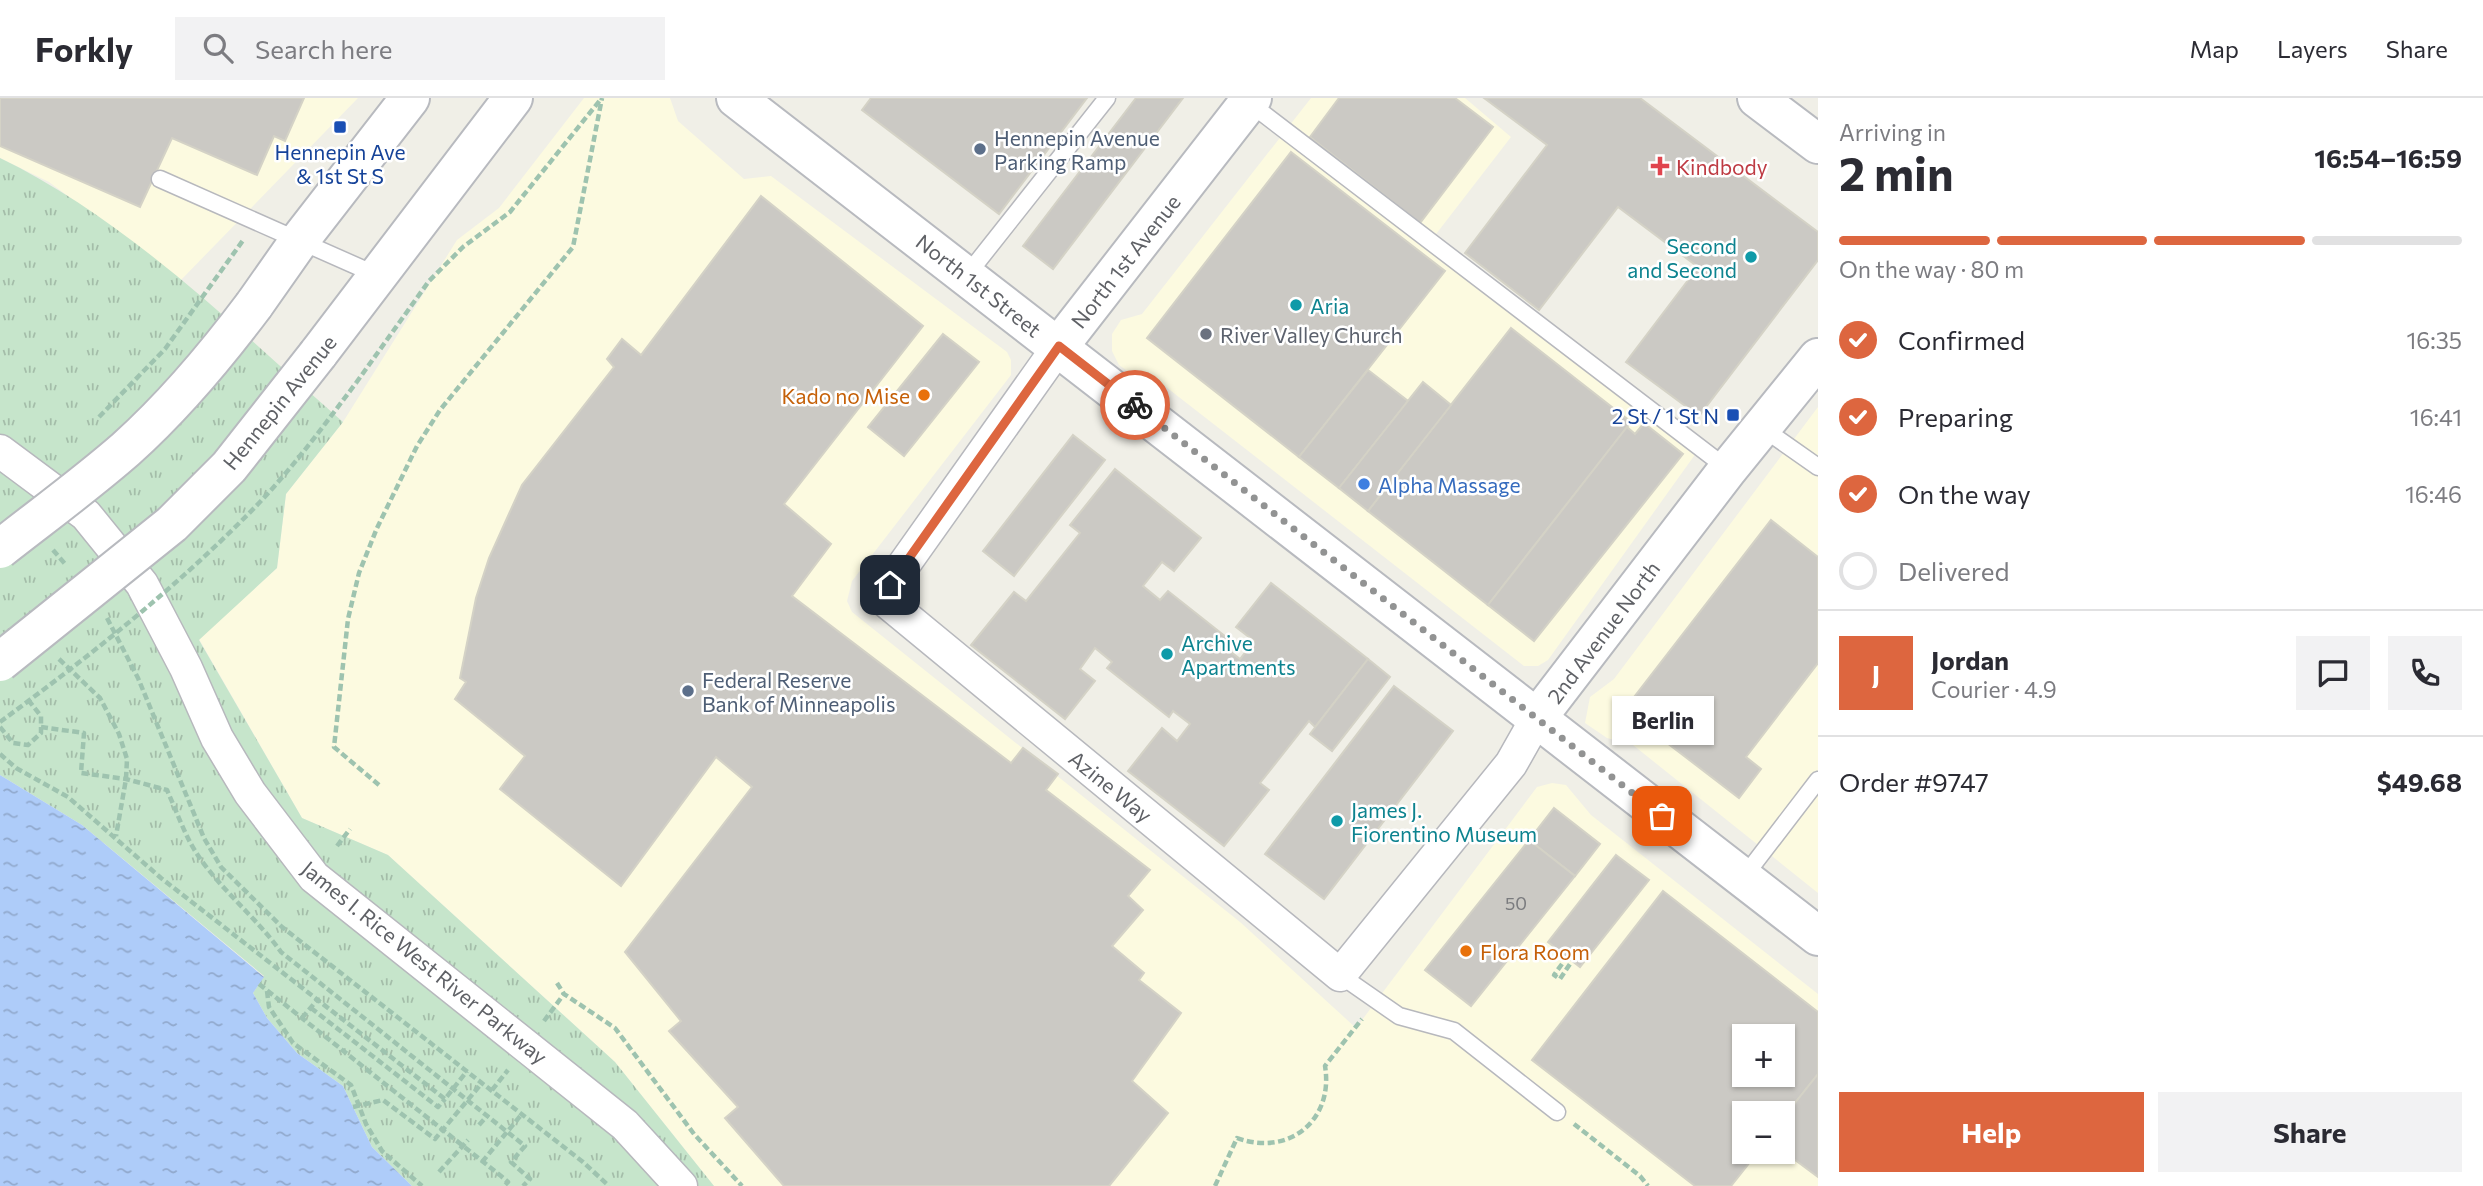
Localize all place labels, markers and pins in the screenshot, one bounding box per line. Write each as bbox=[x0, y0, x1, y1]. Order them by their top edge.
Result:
marker: Hennepin Ave & 1st St S bbox=[332, 119, 348, 135]
place label: Hennepin Avenue Parking Ramp bbox=[994, 125, 1160, 174]
place label: Hennepin Ave & 1st St S bbox=[275, 139, 406, 188]
marker: Hennepin Avenue Parking Ramp bbox=[972, 141, 988, 157]
place label: Kindbody bbox=[1676, 154, 1768, 179]
marker: Kindbody bbox=[1650, 156, 1670, 176]
place label: Second and Second bbox=[1627, 233, 1737, 282]
marker: Second and Second bbox=[1743, 249, 1759, 265]
place label: Aria bbox=[1310, 293, 1349, 318]
marker: Aria bbox=[1288, 297, 1304, 313]
place label: River Valley Church bbox=[1220, 322, 1403, 347]
marker: River Valley Church bbox=[1198, 326, 1214, 342]
place label: Kado no Mise bbox=[781, 383, 910, 408]
marker: Kado no Mise bbox=[916, 387, 932, 403]
place label: 2 St / 1 St N bbox=[1612, 403, 1719, 428]
marker: 2 St / 1 St N bbox=[1725, 407, 1741, 423]
place label: Alpha Massage bbox=[1378, 472, 1520, 497]
marker: Alpha Massage bbox=[1356, 476, 1372, 492]
pin bbox=[860, 555, 920, 615]
place label: Archive Apartments bbox=[1181, 630, 1296, 679]
marker: Archive Apartments bbox=[1159, 646, 1175, 662]
place label: Federal Reserve Bank of Minneapolis bbox=[702, 667, 896, 716]
marker: Federal Reserve Bank of Minneapolis bbox=[680, 683, 696, 699]
callout: Berlin bbox=[1611, 697, 1713, 746]
pin bbox=[1632, 786, 1692, 846]
place label: James J. Fiorentino Museum bbox=[1351, 797, 1537, 846]
marker: James J. Fiorentino Museum bbox=[1329, 813, 1345, 829]
place label: Flora Room bbox=[1480, 939, 1590, 964]
marker: Flora Room bbox=[1458, 943, 1474, 959]

